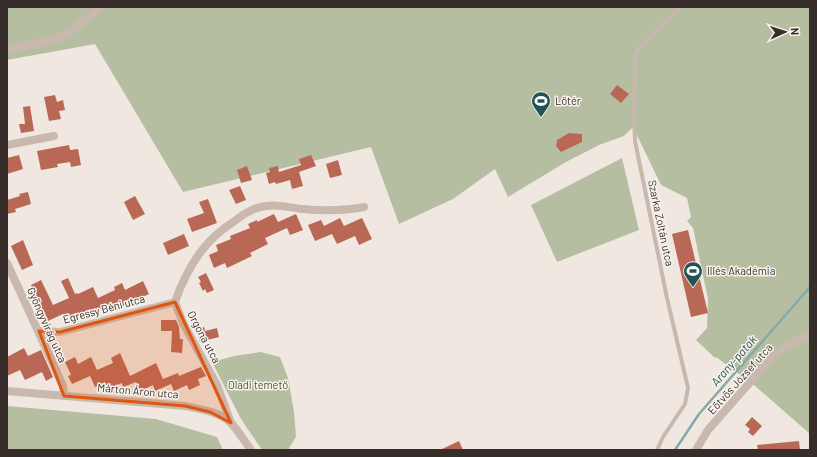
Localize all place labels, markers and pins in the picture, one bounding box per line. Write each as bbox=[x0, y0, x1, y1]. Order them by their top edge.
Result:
sports icon: Lőtér bbox=[530, 90, 552, 118]
place label: Lőtér bbox=[555, 94, 581, 107]
sports icon: Illés Akadémia bbox=[682, 260, 704, 288]
place label: Illés Akadémia bbox=[707, 264, 775, 277]

